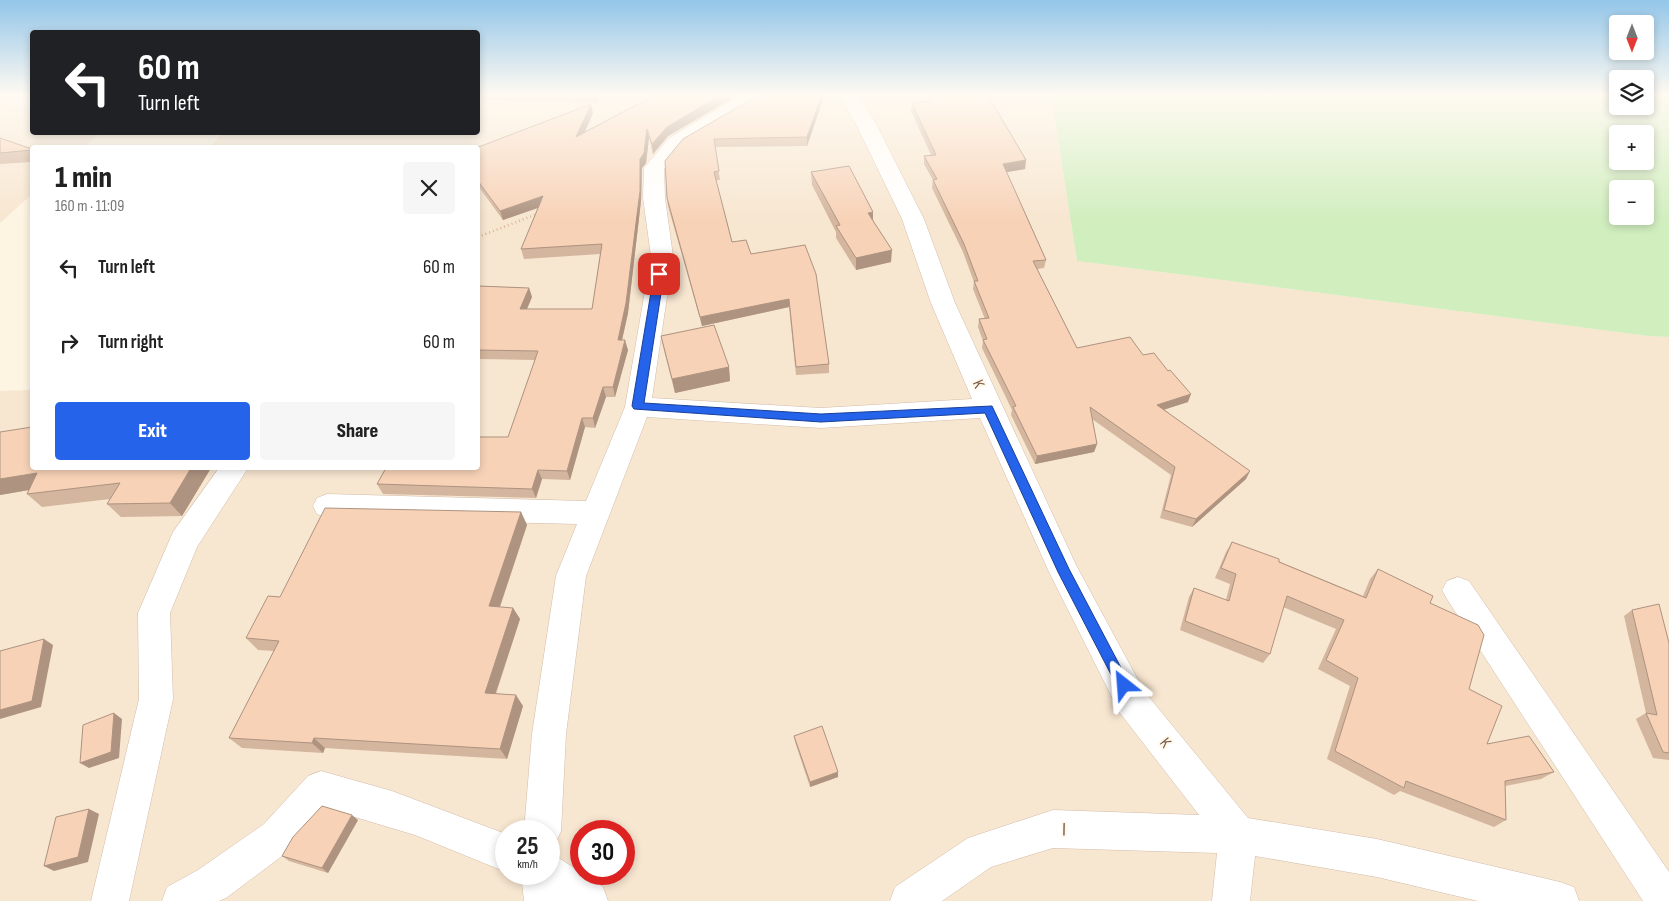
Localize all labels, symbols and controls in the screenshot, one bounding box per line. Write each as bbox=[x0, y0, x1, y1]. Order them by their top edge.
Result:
north arrow bbox=[1609, 15, 1654, 60]
map controls bbox=[1609, 15, 1654, 225]
text: 60 m bbox=[138, 47, 200, 90]
icon: left bbox=[55, 50, 120, 115]
button: layers bbox=[1609, 70, 1654, 115]
text: Turn left bbox=[138, 90, 200, 117]
button: + bbox=[1609, 125, 1654, 170]
text: 1 min bbox=[55, 160, 112, 196]
button: close bbox=[403, 162, 455, 214]
button: − bbox=[1609, 180, 1654, 225]
text: 160 m · 11:09 bbox=[55, 197, 124, 216]
pin bbox=[638, 253, 680, 295]
icon: left bbox=[55, 254, 83, 282]
text: Turn left bbox=[98, 256, 155, 279]
text: 60 m bbox=[423, 256, 455, 279]
icon: arrive bbox=[645, 260, 673, 288]
icon: right bbox=[55, 329, 83, 357]
text: Turn right bbox=[98, 331, 163, 354]
text: 60 m bbox=[423, 331, 455, 354]
street label: K bbox=[968, 377, 988, 392]
button: Exit bbox=[55, 402, 250, 460]
button: Share bbox=[260, 402, 455, 460]
position arrow bbox=[1097, 658, 1149, 710]
street label: K bbox=[1155, 734, 1175, 752]
street label: I bbox=[1062, 818, 1066, 842]
speed limit sign: 30 bbox=[570, 820, 635, 885]
text: 25 bbox=[517, 831, 538, 862]
text: km/h bbox=[517, 857, 538, 872]

